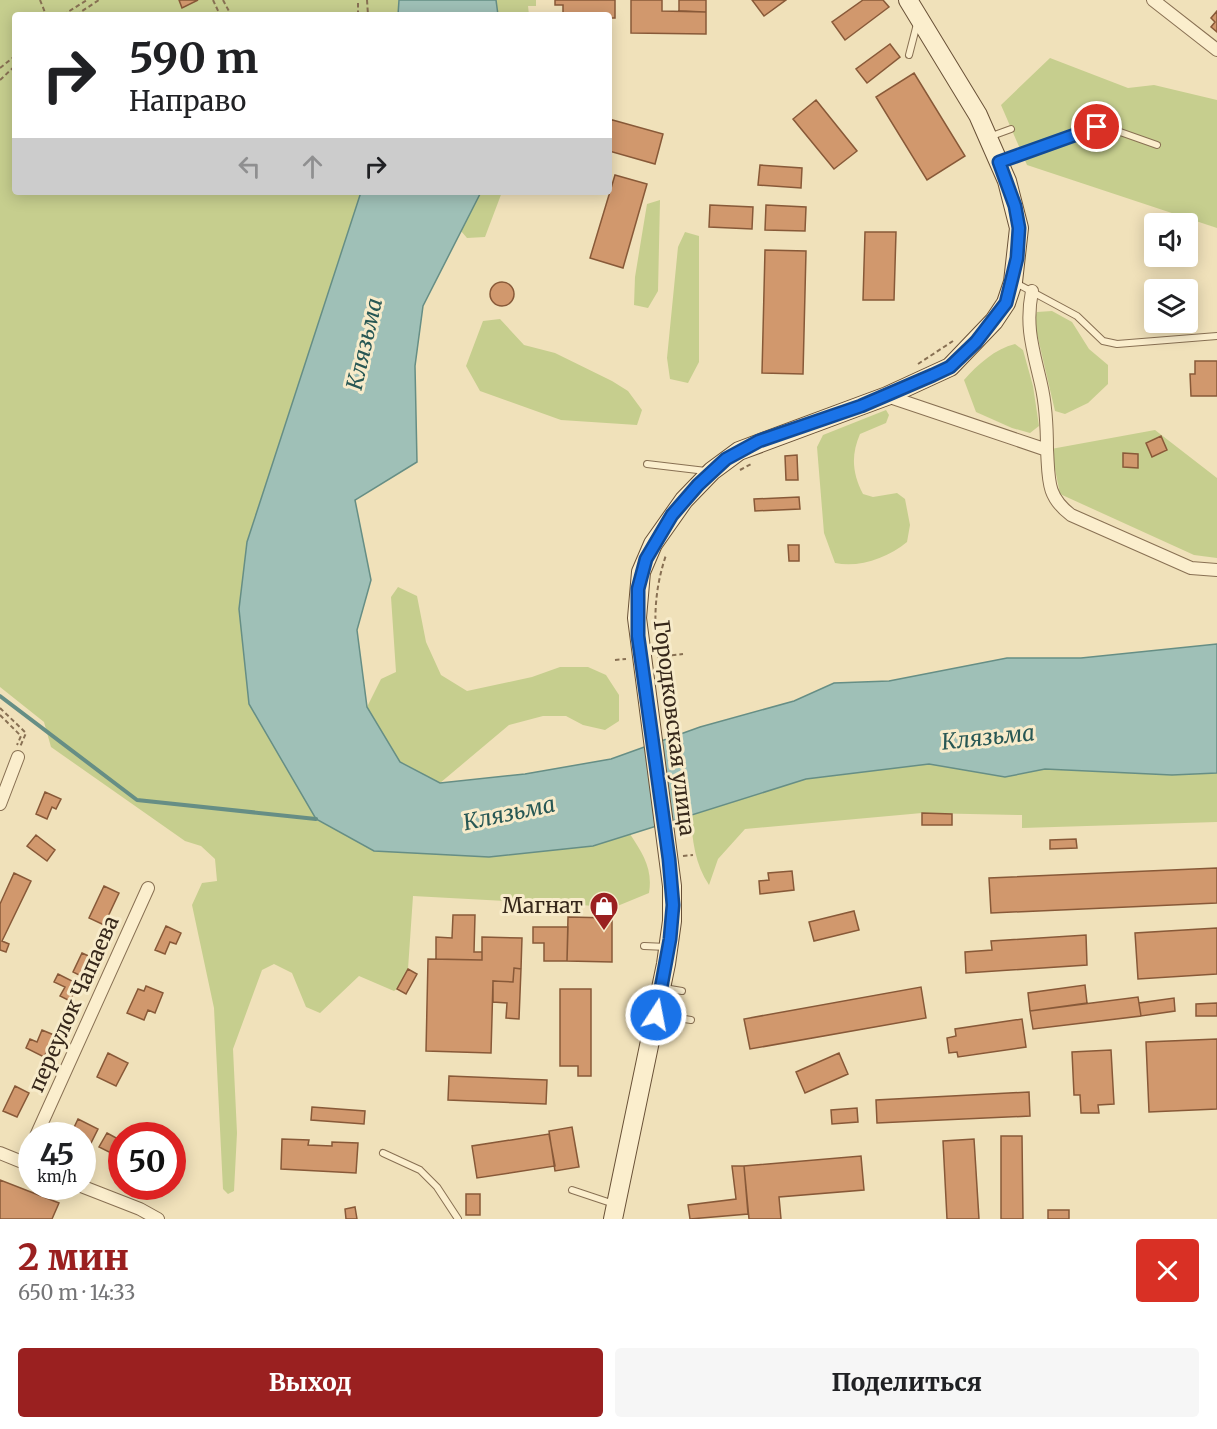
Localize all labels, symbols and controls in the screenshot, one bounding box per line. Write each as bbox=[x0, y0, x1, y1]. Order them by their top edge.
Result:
text: 590 m bbox=[129, 32, 258, 84]
icon: right bbox=[30, 36, 108, 114]
text: Направо bbox=[129, 84, 246, 118]
pin bbox=[1071, 101, 1122, 152]
icon: arrive bbox=[1080, 110, 1113, 143]
icon: left bbox=[233, 150, 266, 183]
icon: ahead bbox=[296, 150, 329, 183]
icon: right bbox=[359, 150, 392, 183]
map controls bbox=[1144, 213, 1198, 333]
button: sound bbox=[1144, 213, 1198, 267]
button: layers bbox=[1144, 279, 1198, 333]
water label: Клязьма bbox=[340, 295, 388, 393]
street label: Городковская улица bbox=[648, 618, 701, 838]
water label: Клязьма bbox=[940, 718, 1036, 756]
water label: Клязьма bbox=[460, 790, 558, 836]
shop icon: Магнат bbox=[588, 890, 620, 932]
place label: Магнат bbox=[502, 892, 583, 919]
street label: переулок Чапаева bbox=[23, 911, 125, 1096]
position arrow bbox=[624, 983, 688, 1047]
speed limit sign: 50 bbox=[108, 1122, 186, 1200]
text: 45 bbox=[40, 1135, 74, 1173]
text: km/h bbox=[37, 1167, 77, 1186]
text: 2 мин bbox=[18, 1235, 129, 1280]
button: close bbox=[1136, 1239, 1199, 1302]
text: 650 m · 14:33 bbox=[18, 1280, 135, 1305]
button: Выход bbox=[18, 1348, 603, 1417]
button: Поделиться bbox=[615, 1348, 1199, 1417]

